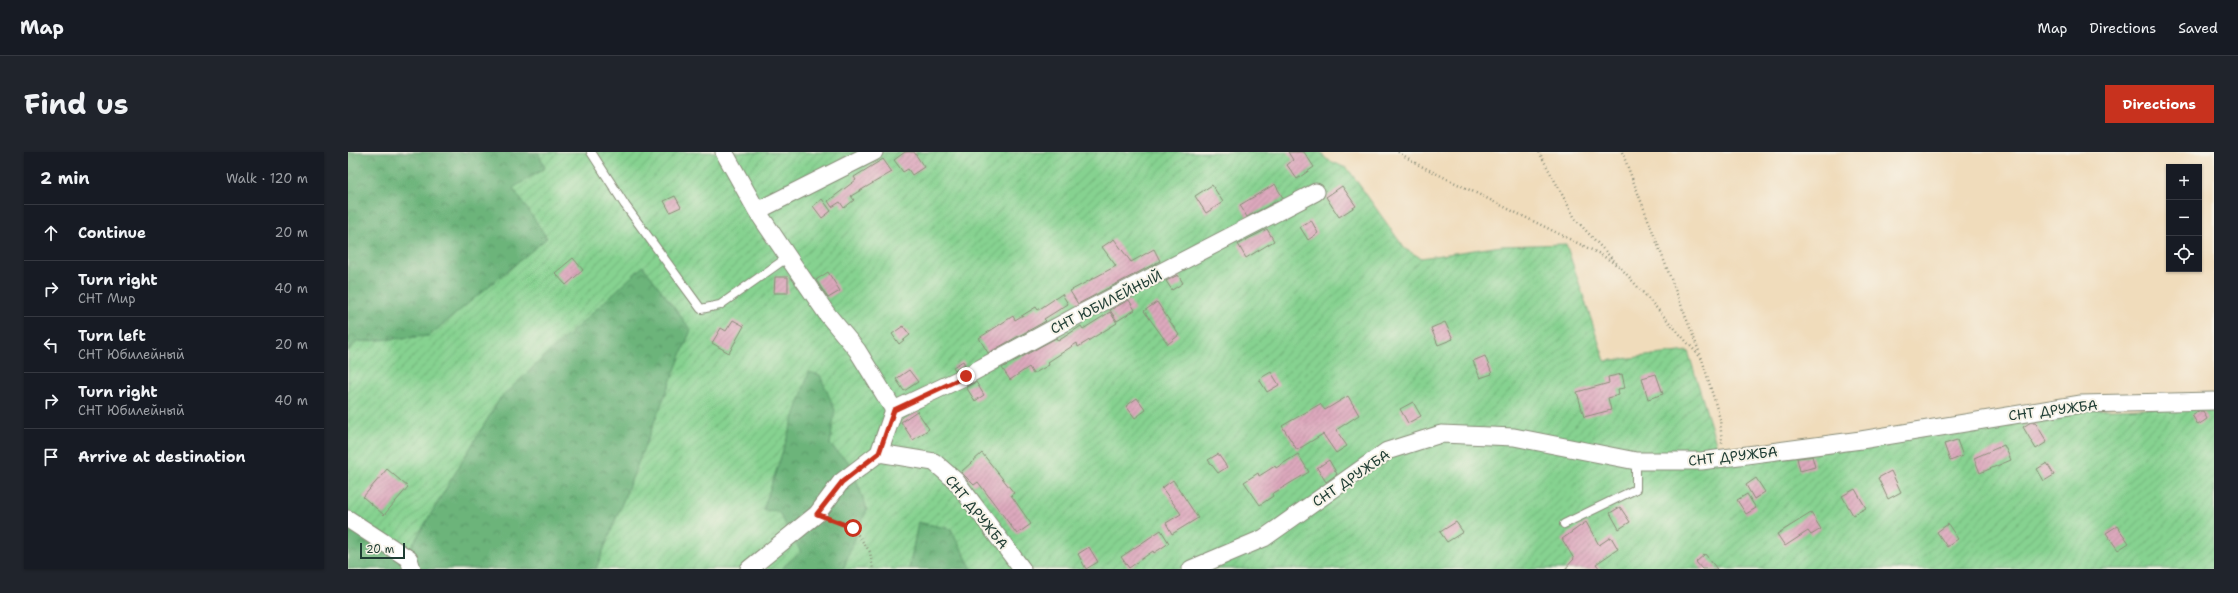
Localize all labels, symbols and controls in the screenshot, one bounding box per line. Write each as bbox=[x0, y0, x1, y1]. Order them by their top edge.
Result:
text: Map bbox=[20, 15, 64, 40]
text: Map bbox=[2038, 19, 2068, 37]
text: Directions bbox=[2090, 19, 2156, 37]
text: Saved bbox=[2178, 19, 2218, 37]
text: Find us bbox=[24, 85, 129, 123]
button: Directions bbox=[2105, 85, 2214, 123]
map controls bbox=[2166, 164, 2202, 272]
button: + bbox=[2166, 164, 2202, 200]
text: 2 min bbox=[40, 167, 90, 189]
text: Walk · 120 m bbox=[226, 170, 308, 187]
button: − bbox=[2166, 200, 2202, 236]
icon: ahead bbox=[40, 222, 62, 244]
text: Continue bbox=[78, 223, 146, 243]
text: 20 m bbox=[275, 224, 308, 241]
button: locate bbox=[2166, 236, 2202, 272]
street label: СНТ ЮБИЛЕЙНЫЙ bbox=[1047, 266, 1165, 338]
text: Turn right bbox=[78, 270, 158, 290]
icon: right bbox=[40, 278, 62, 300]
text: 40 m bbox=[274, 280, 308, 297]
text: СНТ Мир bbox=[78, 290, 136, 307]
text: Turn left bbox=[78, 326, 146, 346]
icon: left bbox=[40, 334, 62, 356]
text: 20 m bbox=[275, 336, 308, 353]
text: СНТ Юбилейный bbox=[78, 346, 184, 363]
route end bbox=[957, 367, 975, 385]
text: Turn right bbox=[78, 382, 158, 402]
icon: right bbox=[40, 390, 62, 412]
text: 40 m bbox=[274, 392, 308, 409]
street label: СНТ ДРУЖБА bbox=[2007, 396, 2099, 424]
text: СНТ Юбилейный bbox=[78, 402, 184, 419]
street label: СНТ ДРУЖБА bbox=[1687, 442, 1779, 470]
street label: СНТ ДРУЖБА bbox=[1309, 445, 1393, 511]
icon: arrive bbox=[40, 446, 62, 468]
text: Arrive at destination bbox=[78, 447, 246, 467]
street label: СНТ ДРУЖБА bbox=[942, 471, 1012, 553]
route start bbox=[844, 519, 862, 537]
scale bar bbox=[360, 541, 405, 560]
text: 20 m bbox=[366, 542, 394, 557]

